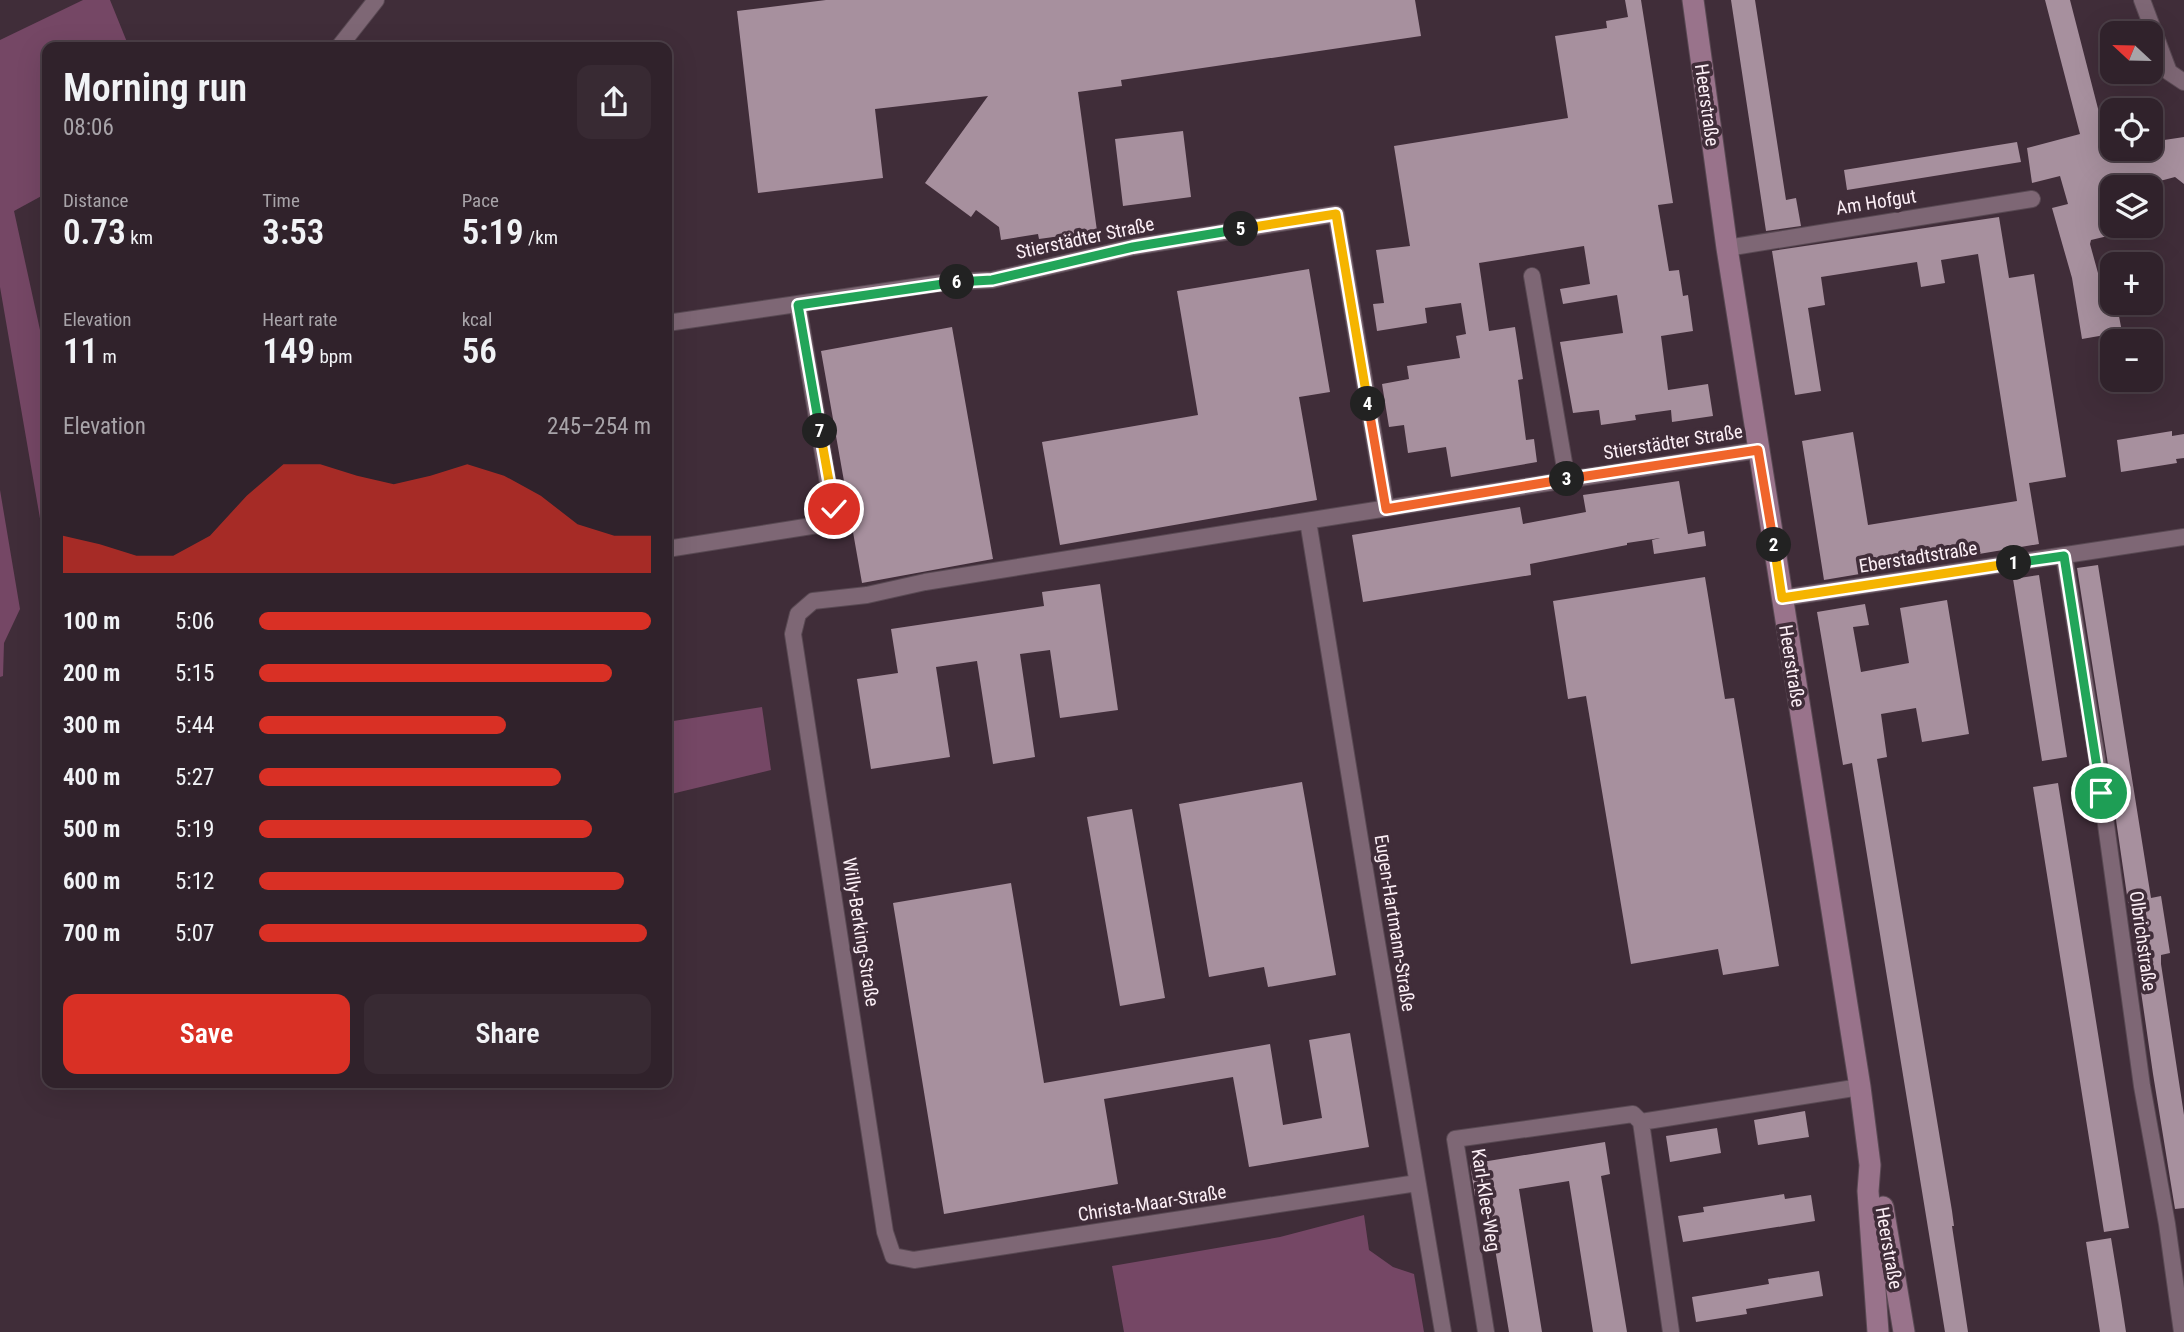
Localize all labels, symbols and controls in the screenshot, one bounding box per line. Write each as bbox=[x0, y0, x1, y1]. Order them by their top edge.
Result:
north arrow bbox=[2100, 21, 2163, 84]
map controls bbox=[2100, 21, 2163, 392]
street label: Heerstraße bbox=[1690, 62, 1724, 148]
button: share bbox=[577, 65, 651, 139]
text: Morning run bbox=[63, 66, 247, 110]
button: locate bbox=[2100, 98, 2163, 161]
text: 08:06 bbox=[63, 114, 114, 141]
button: layers bbox=[2100, 175, 2163, 238]
street label: Am Hofgut bbox=[1834, 184, 1918, 220]
text: Distance bbox=[63, 189, 128, 212]
text: Time bbox=[262, 189, 300, 212]
text: Pace bbox=[462, 189, 499, 212]
text: 0.73 bbox=[63, 212, 126, 253]
text: 3:53 bbox=[262, 212, 324, 253]
text: 5:19 bbox=[462, 212, 524, 253]
street label: Stierstädter Straße bbox=[1014, 212, 1156, 264]
pin: 5 bbox=[1224, 212, 1258, 246]
text: 5 bbox=[1236, 217, 1245, 240]
text: km bbox=[126, 226, 153, 249]
text: /km bbox=[524, 226, 558, 249]
button: + bbox=[2100, 252, 2163, 315]
pin: 6 bbox=[940, 264, 974, 300]
text: 6 bbox=[952, 270, 961, 293]
text: Elevation bbox=[63, 308, 131, 331]
text: Heart rate bbox=[262, 308, 337, 331]
text: kcal bbox=[462, 308, 492, 331]
button: − bbox=[2100, 329, 2163, 392]
text: 11 bbox=[63, 331, 98, 372]
text: 149 bbox=[262, 331, 315, 372]
text: 56 bbox=[462, 331, 497, 372]
text: m bbox=[98, 345, 117, 368]
text: bpm bbox=[315, 345, 353, 368]
pin: 4 bbox=[1350, 386, 1386, 422]
text: 4 bbox=[1363, 392, 1372, 415]
text: Elevation bbox=[63, 413, 146, 440]
text: 245–254 m bbox=[547, 413, 651, 440]
pin: 7 bbox=[802, 414, 838, 448]
text: 7 bbox=[815, 419, 824, 442]
street label: Stierstädter Straße bbox=[1602, 420, 1744, 464]
pin: 3 bbox=[1550, 462, 1584, 496]
text: 3 bbox=[1562, 467, 1571, 490]
pin bbox=[804, 479, 864, 539]
icon: check bbox=[815, 490, 853, 528]
pin: 2 bbox=[1756, 528, 1792, 562]
text: 2 bbox=[1769, 533, 1778, 556]
street label: Eberstadtstraße bbox=[1857, 536, 1979, 578]
pin: 1 bbox=[1996, 546, 2032, 580]
text: 1 bbox=[2009, 551, 2018, 574]
text: 100 m bbox=[63, 608, 120, 635]
text: 5:06 bbox=[175, 608, 214, 635]
street label: Heerstraße bbox=[1774, 623, 1810, 709]
text: 200 m bbox=[63, 660, 120, 687]
text: 5:15 bbox=[175, 660, 214, 687]
text: 300 m bbox=[63, 712, 120, 739]
text: 5:44 bbox=[175, 712, 214, 739]
pin bbox=[2071, 763, 2131, 823]
text: 400 m bbox=[63, 764, 120, 791]
text: 5:27 bbox=[175, 764, 214, 791]
icon: arrive bbox=[2082, 774, 2120, 812]
text: 500 m bbox=[63, 816, 120, 843]
text: 5:19 bbox=[175, 816, 214, 843]
street label: Eugen-Hartmann-Straße bbox=[1370, 833, 1420, 1013]
street label: Willy-Berking-Straße bbox=[838, 856, 884, 1008]
text: 600 m bbox=[63, 868, 120, 895]
text: 5:12 bbox=[175, 868, 214, 895]
street label: Olbrichstraße bbox=[2125, 889, 2161, 993]
text: 700 m bbox=[63, 920, 120, 947]
text: 5:07 bbox=[175, 920, 214, 947]
button: Save bbox=[63, 994, 350, 1074]
button: Share bbox=[364, 994, 651, 1074]
street label: Karl-Klee-Weg bbox=[1467, 1147, 1505, 1253]
street label: Christa-Maar-Straße bbox=[1076, 1180, 1228, 1226]
street label: Heerstraße bbox=[1870, 1205, 1908, 1291]

